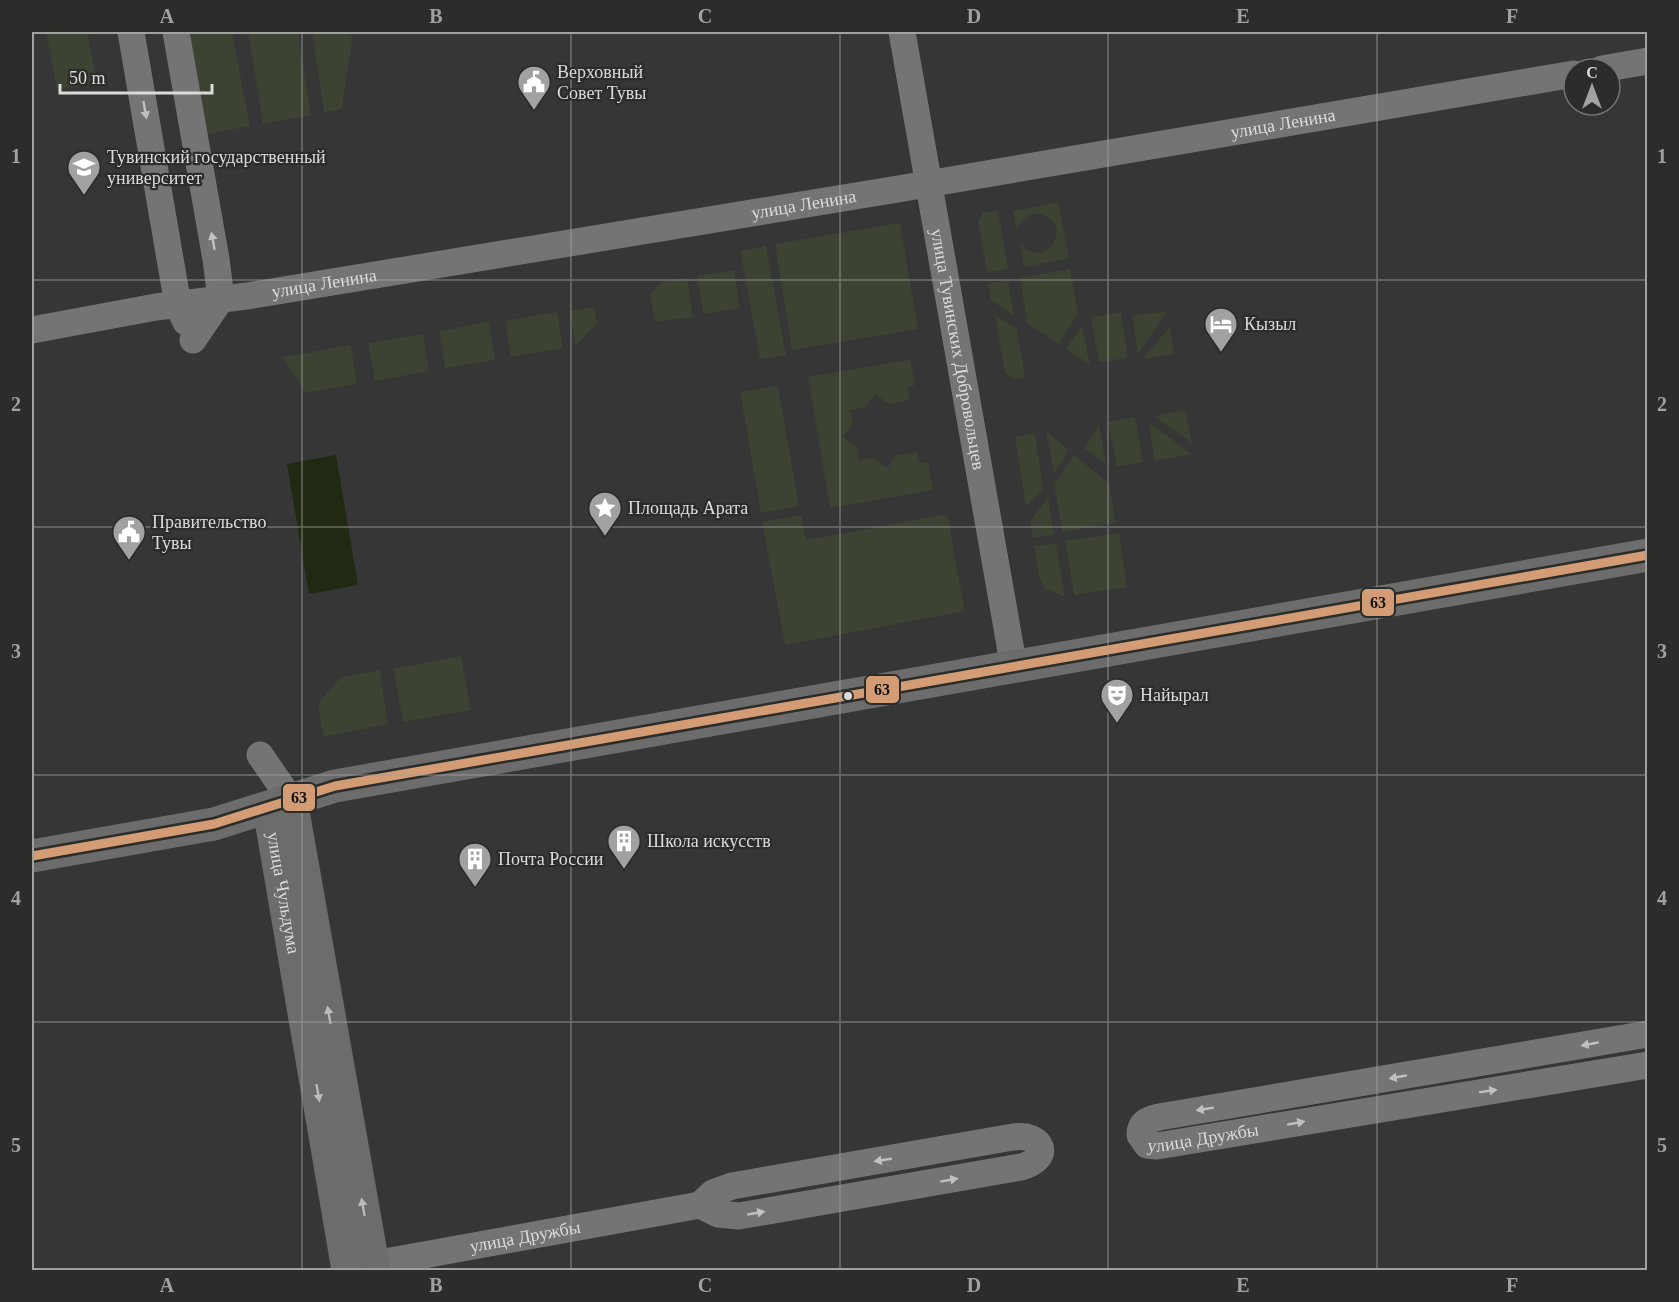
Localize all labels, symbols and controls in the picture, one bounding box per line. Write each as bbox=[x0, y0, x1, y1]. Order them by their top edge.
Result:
text: A bbox=[160, 5, 175, 27]
text: B bbox=[429, 5, 443, 27]
text: C bbox=[698, 5, 712, 27]
text: D bbox=[967, 5, 981, 27]
text: E bbox=[1236, 5, 1250, 27]
text: F bbox=[1506, 5, 1518, 27]
scale bar bbox=[60, 57, 212, 95]
north arrow bbox=[1562, 57, 1622, 117]
place label: Верховный Совет Тувы bbox=[557, 62, 646, 103]
public building icon: Верховный Совет Тувы bbox=[516, 64, 552, 111]
text: С bbox=[1586, 64, 1598, 81]
text: 50 m bbox=[69, 68, 106, 88]
one-way arrow bbox=[140, 101, 149, 120]
street label: улица Ленина bbox=[1229, 105, 1337, 142]
text: 1 bbox=[11, 145, 21, 167]
text: 1 bbox=[1657, 145, 1667, 167]
place label: Тувинский государственный университет bbox=[107, 147, 326, 188]
school or university icon: Тувинский государственный университет bbox=[66, 149, 102, 196]
street label: улица Ленина bbox=[750, 186, 858, 223]
street label: улица Тувинских Добровольцев bbox=[927, 227, 989, 471]
one-way arrow bbox=[208, 231, 217, 250]
street label: улица Ленина bbox=[270, 265, 378, 302]
hotel icon: Кызыл bbox=[1203, 306, 1239, 353]
place label: Кызыл bbox=[1244, 314, 1296, 334]
text: 2 bbox=[11, 393, 21, 415]
text: 2 bbox=[1657, 393, 1667, 415]
place icon: Площадь Арата bbox=[587, 490, 623, 537]
place label: Площадь Арата bbox=[628, 498, 748, 518]
place label: Правительство Тувы bbox=[152, 512, 266, 553]
public building icon: Правительство Тувы bbox=[111, 514, 147, 561]
line badge: 63 bbox=[1361, 588, 1395, 617]
text: 63 bbox=[1370, 594, 1386, 611]
text: 3 bbox=[11, 640, 21, 662]
text: 3 bbox=[1657, 640, 1667, 662]
line badge: 63 bbox=[865, 675, 900, 704]
theatre icon: Найырал bbox=[1099, 677, 1135, 724]
text: 63 bbox=[874, 681, 890, 698]
place label: Найырал bbox=[1140, 685, 1209, 705]
unlabelled marker bbox=[842, 690, 854, 702]
line badge: 63 bbox=[282, 783, 316, 812]
text: 63 bbox=[291, 789, 307, 806]
building icon: Школа искусств bbox=[606, 823, 642, 870]
street label: улица Чульдума bbox=[263, 830, 304, 955]
place label: Школа искусств bbox=[647, 831, 771, 851]
building icon: Почта России bbox=[457, 841, 493, 888]
place label: Почта России bbox=[498, 849, 604, 869]
text: 4 bbox=[11, 887, 21, 909]
text: 4 bbox=[1657, 887, 1667, 909]
one-way arrow bbox=[324, 1005, 333, 1024]
one-way arrow bbox=[1580, 1039, 1599, 1048]
one-way arrow bbox=[1388, 1073, 1407, 1082]
one-way arrow bbox=[314, 1084, 323, 1103]
one-way arrow bbox=[1479, 1086, 1498, 1095]
one-way arrow bbox=[1196, 1105, 1215, 1114]
one-way arrow bbox=[1286, 1118, 1305, 1127]
street label: улица Дружбы bbox=[1147, 1119, 1260, 1156]
text: 5 bbox=[11, 1134, 21, 1156]
text: 5 bbox=[1657, 1134, 1667, 1156]
one-way arrow bbox=[874, 1156, 893, 1165]
one-way arrow bbox=[939, 1175, 958, 1184]
one-way arrow bbox=[358, 1197, 367, 1216]
one-way arrow bbox=[747, 1208, 766, 1217]
street label: улица Дружбы bbox=[468, 1217, 582, 1256]
text: A bbox=[160, 1274, 175, 1296]
text: B bbox=[429, 1274, 443, 1296]
text: C bbox=[698, 1274, 712, 1296]
text: D bbox=[967, 1274, 981, 1296]
text: E bbox=[1236, 1274, 1250, 1296]
text: F bbox=[1506, 1274, 1518, 1296]

